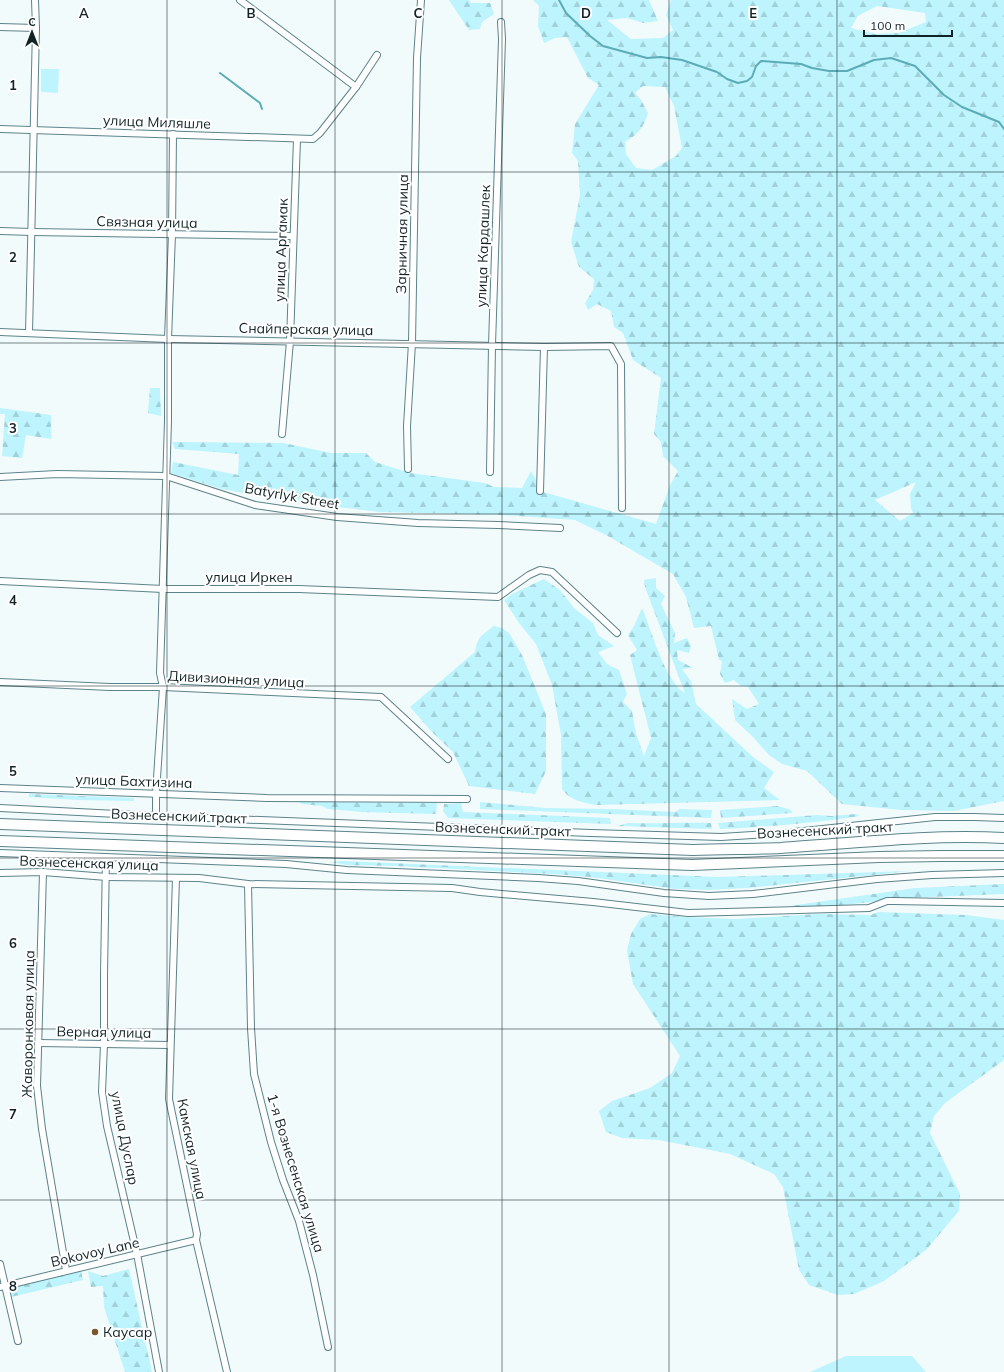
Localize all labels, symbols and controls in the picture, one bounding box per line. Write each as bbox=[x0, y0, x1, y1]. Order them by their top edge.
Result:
text: A bbox=[79, 5, 89, 21]
text: B bbox=[247, 5, 256, 21]
text: C bbox=[414, 5, 423, 21]
text: D bbox=[581, 5, 591, 21]
text: E bbox=[749, 5, 757, 21]
north arrow bbox=[12, 12, 52, 52]
scale bar bbox=[864, 12, 952, 38]
text: С bbox=[28, 15, 36, 29]
text: 100 m bbox=[870, 18, 905, 33]
text: 1 bbox=[9, 77, 17, 93]
street label: улица Миляшле bbox=[103, 111, 212, 133]
street label: Зарничная улица bbox=[392, 174, 412, 294]
street label: улица Кардашлек bbox=[472, 184, 494, 308]
street label: улица Аргамак bbox=[270, 197, 292, 302]
street label: Связная улица bbox=[96, 212, 198, 232]
text: 2 bbox=[9, 249, 17, 265]
street label: Снайперская улица bbox=[238, 319, 374, 339]
text: 3 bbox=[9, 420, 17, 436]
street label: Batyrlyk Street bbox=[243, 479, 341, 513]
street label: улица Иркен bbox=[205, 568, 293, 586]
text: 4 bbox=[9, 592, 17, 608]
street label: Дивизионная улица bbox=[167, 666, 305, 692]
text: 5 bbox=[9, 763, 17, 779]
street label: улица Бахтизина bbox=[75, 770, 193, 792]
street label: Вознесенский тракт bbox=[111, 805, 248, 827]
street label: Вознесенский тракт bbox=[756, 817, 894, 843]
street label: Вознесенский тракт bbox=[435, 818, 572, 840]
street label: Вознесенская улица bbox=[19, 852, 159, 874]
text: 6 bbox=[9, 935, 17, 951]
street label: Жаворонковая улица bbox=[18, 950, 38, 1098]
street label: Верная улица bbox=[56, 1022, 152, 1042]
street label: улица Дуслар bbox=[107, 1090, 143, 1186]
street label: 1-я Вознесенская улица bbox=[263, 1091, 329, 1255]
street label: Камская улица bbox=[173, 1097, 211, 1201]
text: 7 bbox=[9, 1106, 17, 1122]
street label: Bokovoy Lane bbox=[49, 1233, 141, 1271]
text: 8 bbox=[9, 1278, 17, 1294]
place label: Каусар bbox=[103, 1323, 152, 1341]
marker: Каусар bbox=[90, 1327, 100, 1337]

